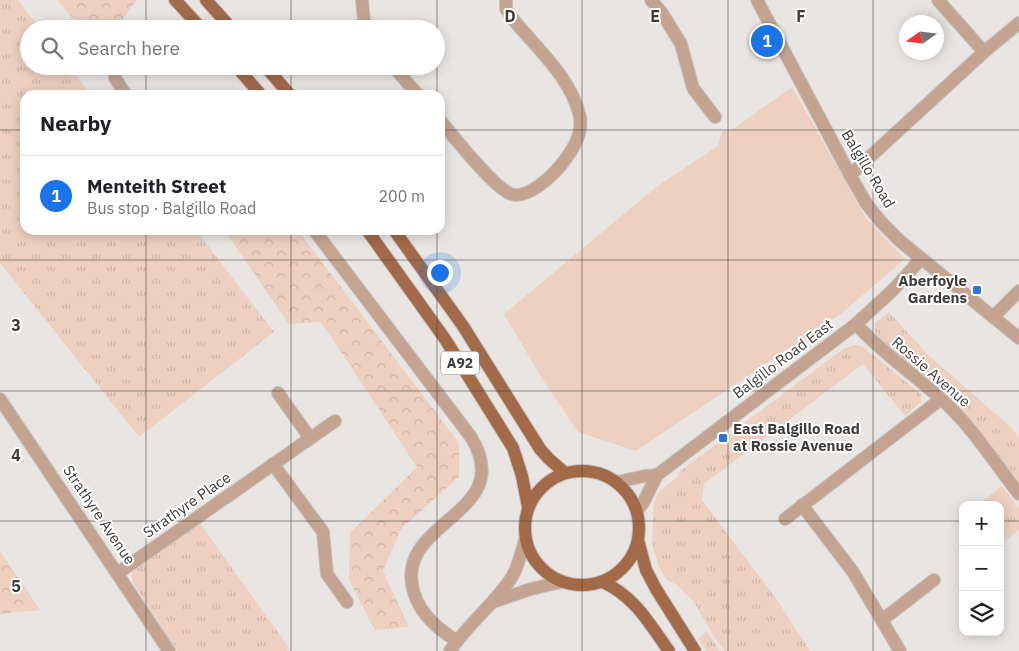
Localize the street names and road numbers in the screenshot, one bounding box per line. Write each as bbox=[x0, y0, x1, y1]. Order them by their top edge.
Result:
street label: Balgillo Road bbox=[838, 126, 899, 211]
street label: Balgillo Road East bbox=[729, 315, 837, 403]
street label: Rossie Avenue bbox=[888, 332, 975, 411]
road number: A92 bbox=[441, 352, 479, 374]
street label: Strathyre Avenue bbox=[59, 461, 140, 568]
street label: Strathyre Place bbox=[139, 467, 234, 542]

